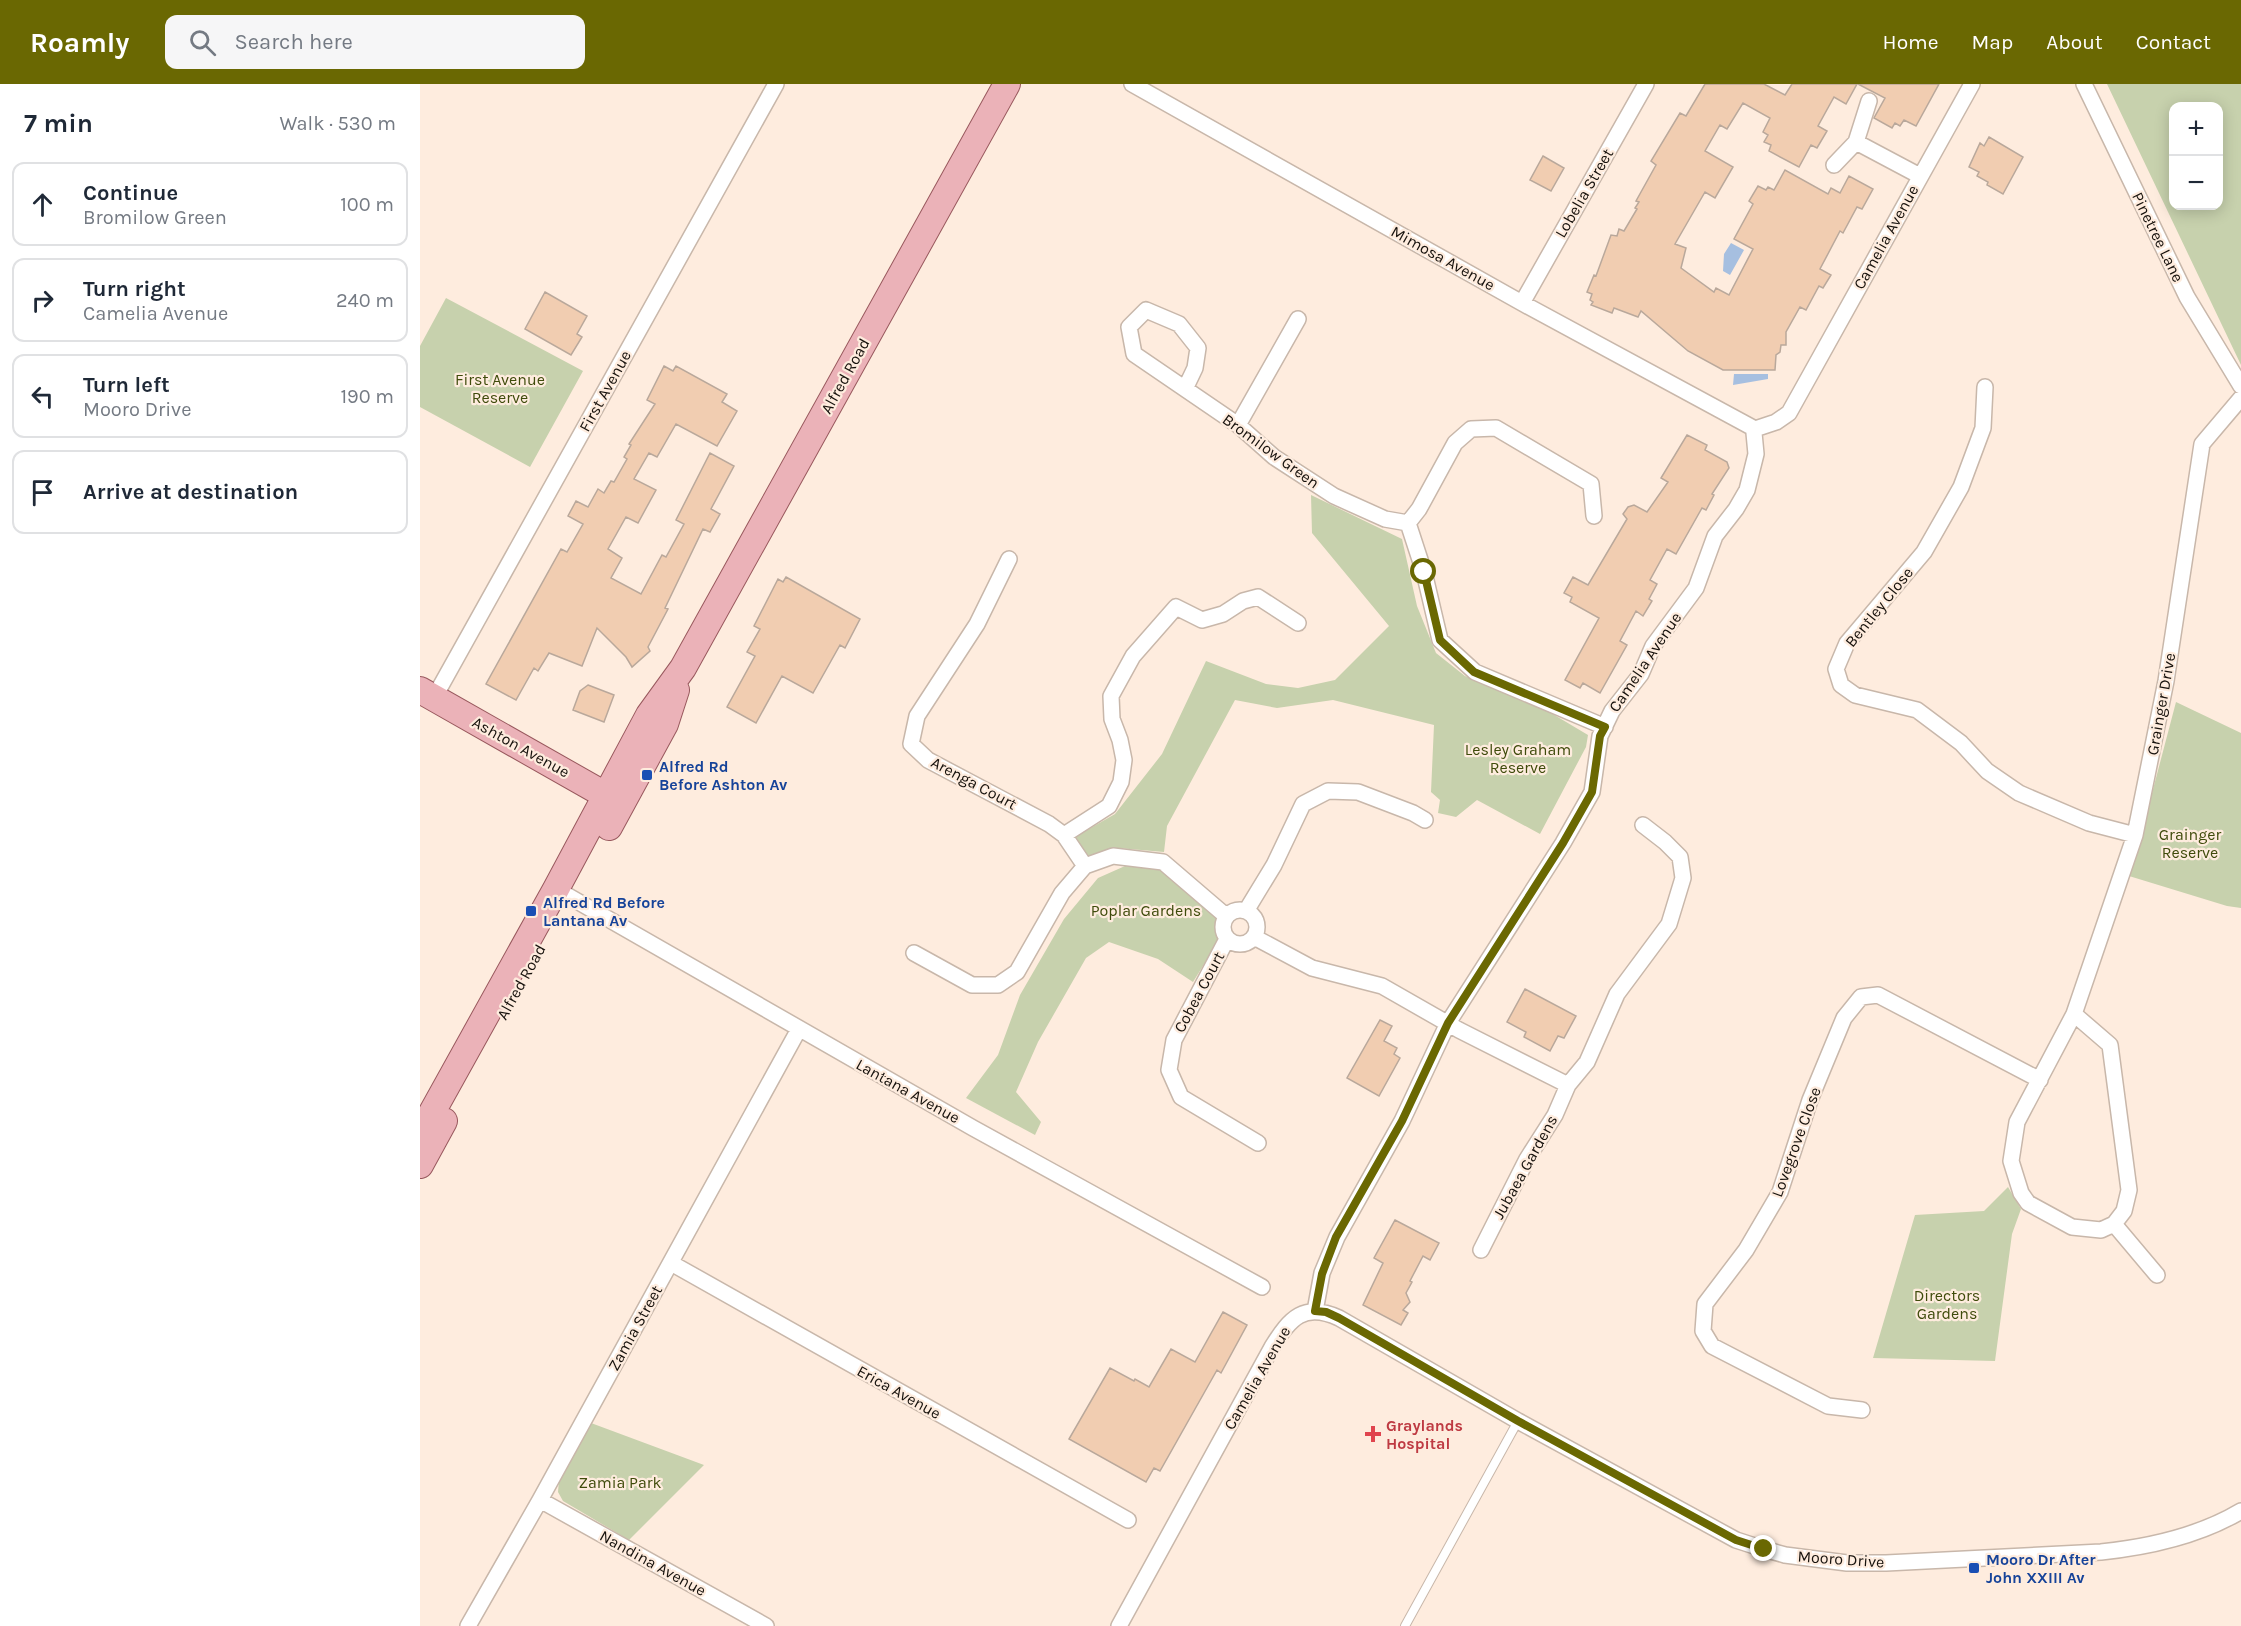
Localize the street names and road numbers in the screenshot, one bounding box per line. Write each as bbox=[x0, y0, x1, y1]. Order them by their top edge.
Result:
street label: Lobelia Street bbox=[1551, 145, 1617, 241]
street label: Camelia Avenue bbox=[1849, 182, 1923, 292]
street label: Pinetree Lane bbox=[2128, 189, 2188, 285]
street label: Mimosa Avenue bbox=[1388, 222, 1498, 294]
street label: Alfred Road bbox=[817, 335, 873, 417]
street label: First Avenue bbox=[575, 347, 635, 435]
street label: Bromilow Green bbox=[1219, 410, 1323, 492]
street label: Bentley Close bbox=[1841, 563, 1917, 651]
street label: Camelia Avenue bbox=[1605, 608, 1685, 716]
street label: Grainger Drive bbox=[2143, 651, 2179, 757]
street label: Ashton Avenue bbox=[469, 712, 573, 782]
street label: Arenga Court bbox=[928, 752, 1020, 814]
street label: Alfred Road bbox=[493, 941, 549, 1023]
street label: Cobea Court bbox=[1170, 948, 1228, 1036]
street label: Lantana Avenue bbox=[853, 1055, 963, 1127]
street label: Lovegrove Close bbox=[1767, 1084, 1825, 1200]
street label: Jubaea Gardens bbox=[1489, 1112, 1561, 1222]
street label: Zamia Street bbox=[604, 1282, 666, 1374]
street label: Camelia Avenue bbox=[1220, 1323, 1294, 1433]
street label: Erica Avenue bbox=[854, 1361, 944, 1423]
street label: Nandina Avenue bbox=[597, 1526, 709, 1600]
street label: Mooro Drive bbox=[1797, 1546, 1885, 1572]

